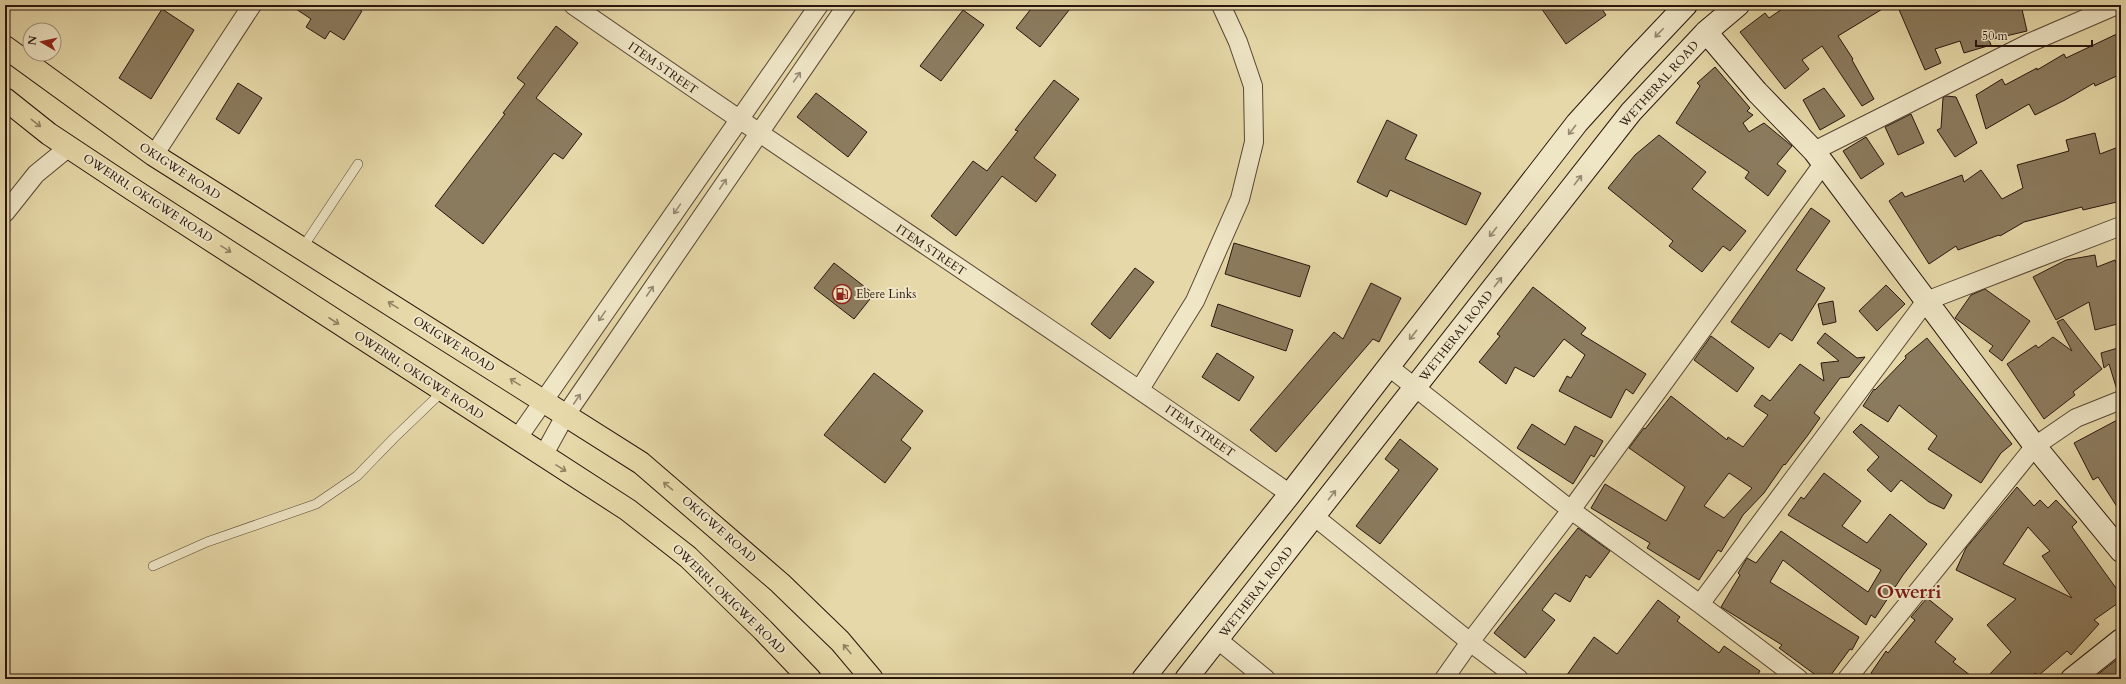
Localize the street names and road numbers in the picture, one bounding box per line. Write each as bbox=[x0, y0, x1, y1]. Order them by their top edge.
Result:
street label: WETHERAL ROAD bbox=[1615, 37, 1702, 131]
street label: ITEM STREET bbox=[625, 38, 701, 98]
street label: OKIGWE ROAD bbox=[136, 139, 224, 203]
street label: OWERRI, OKIGWE ROAD bbox=[80, 150, 216, 246]
street label: ITEM STREET bbox=[893, 221, 969, 280]
street label: WETHERAL ROAD bbox=[1415, 287, 1497, 386]
street label: OKIGWE ROAD bbox=[410, 312, 498, 376]
street label: OWERRI, OKIGWE ROAD bbox=[351, 327, 487, 423]
street label: ITEM STREET bbox=[1162, 401, 1238, 461]
street label: OKIGWE ROAD bbox=[678, 492, 760, 566]
street label: OWERRI, OKIGWE ROAD bbox=[669, 541, 789, 658]
street label: WETHERAL ROAD bbox=[1215, 543, 1297, 642]

